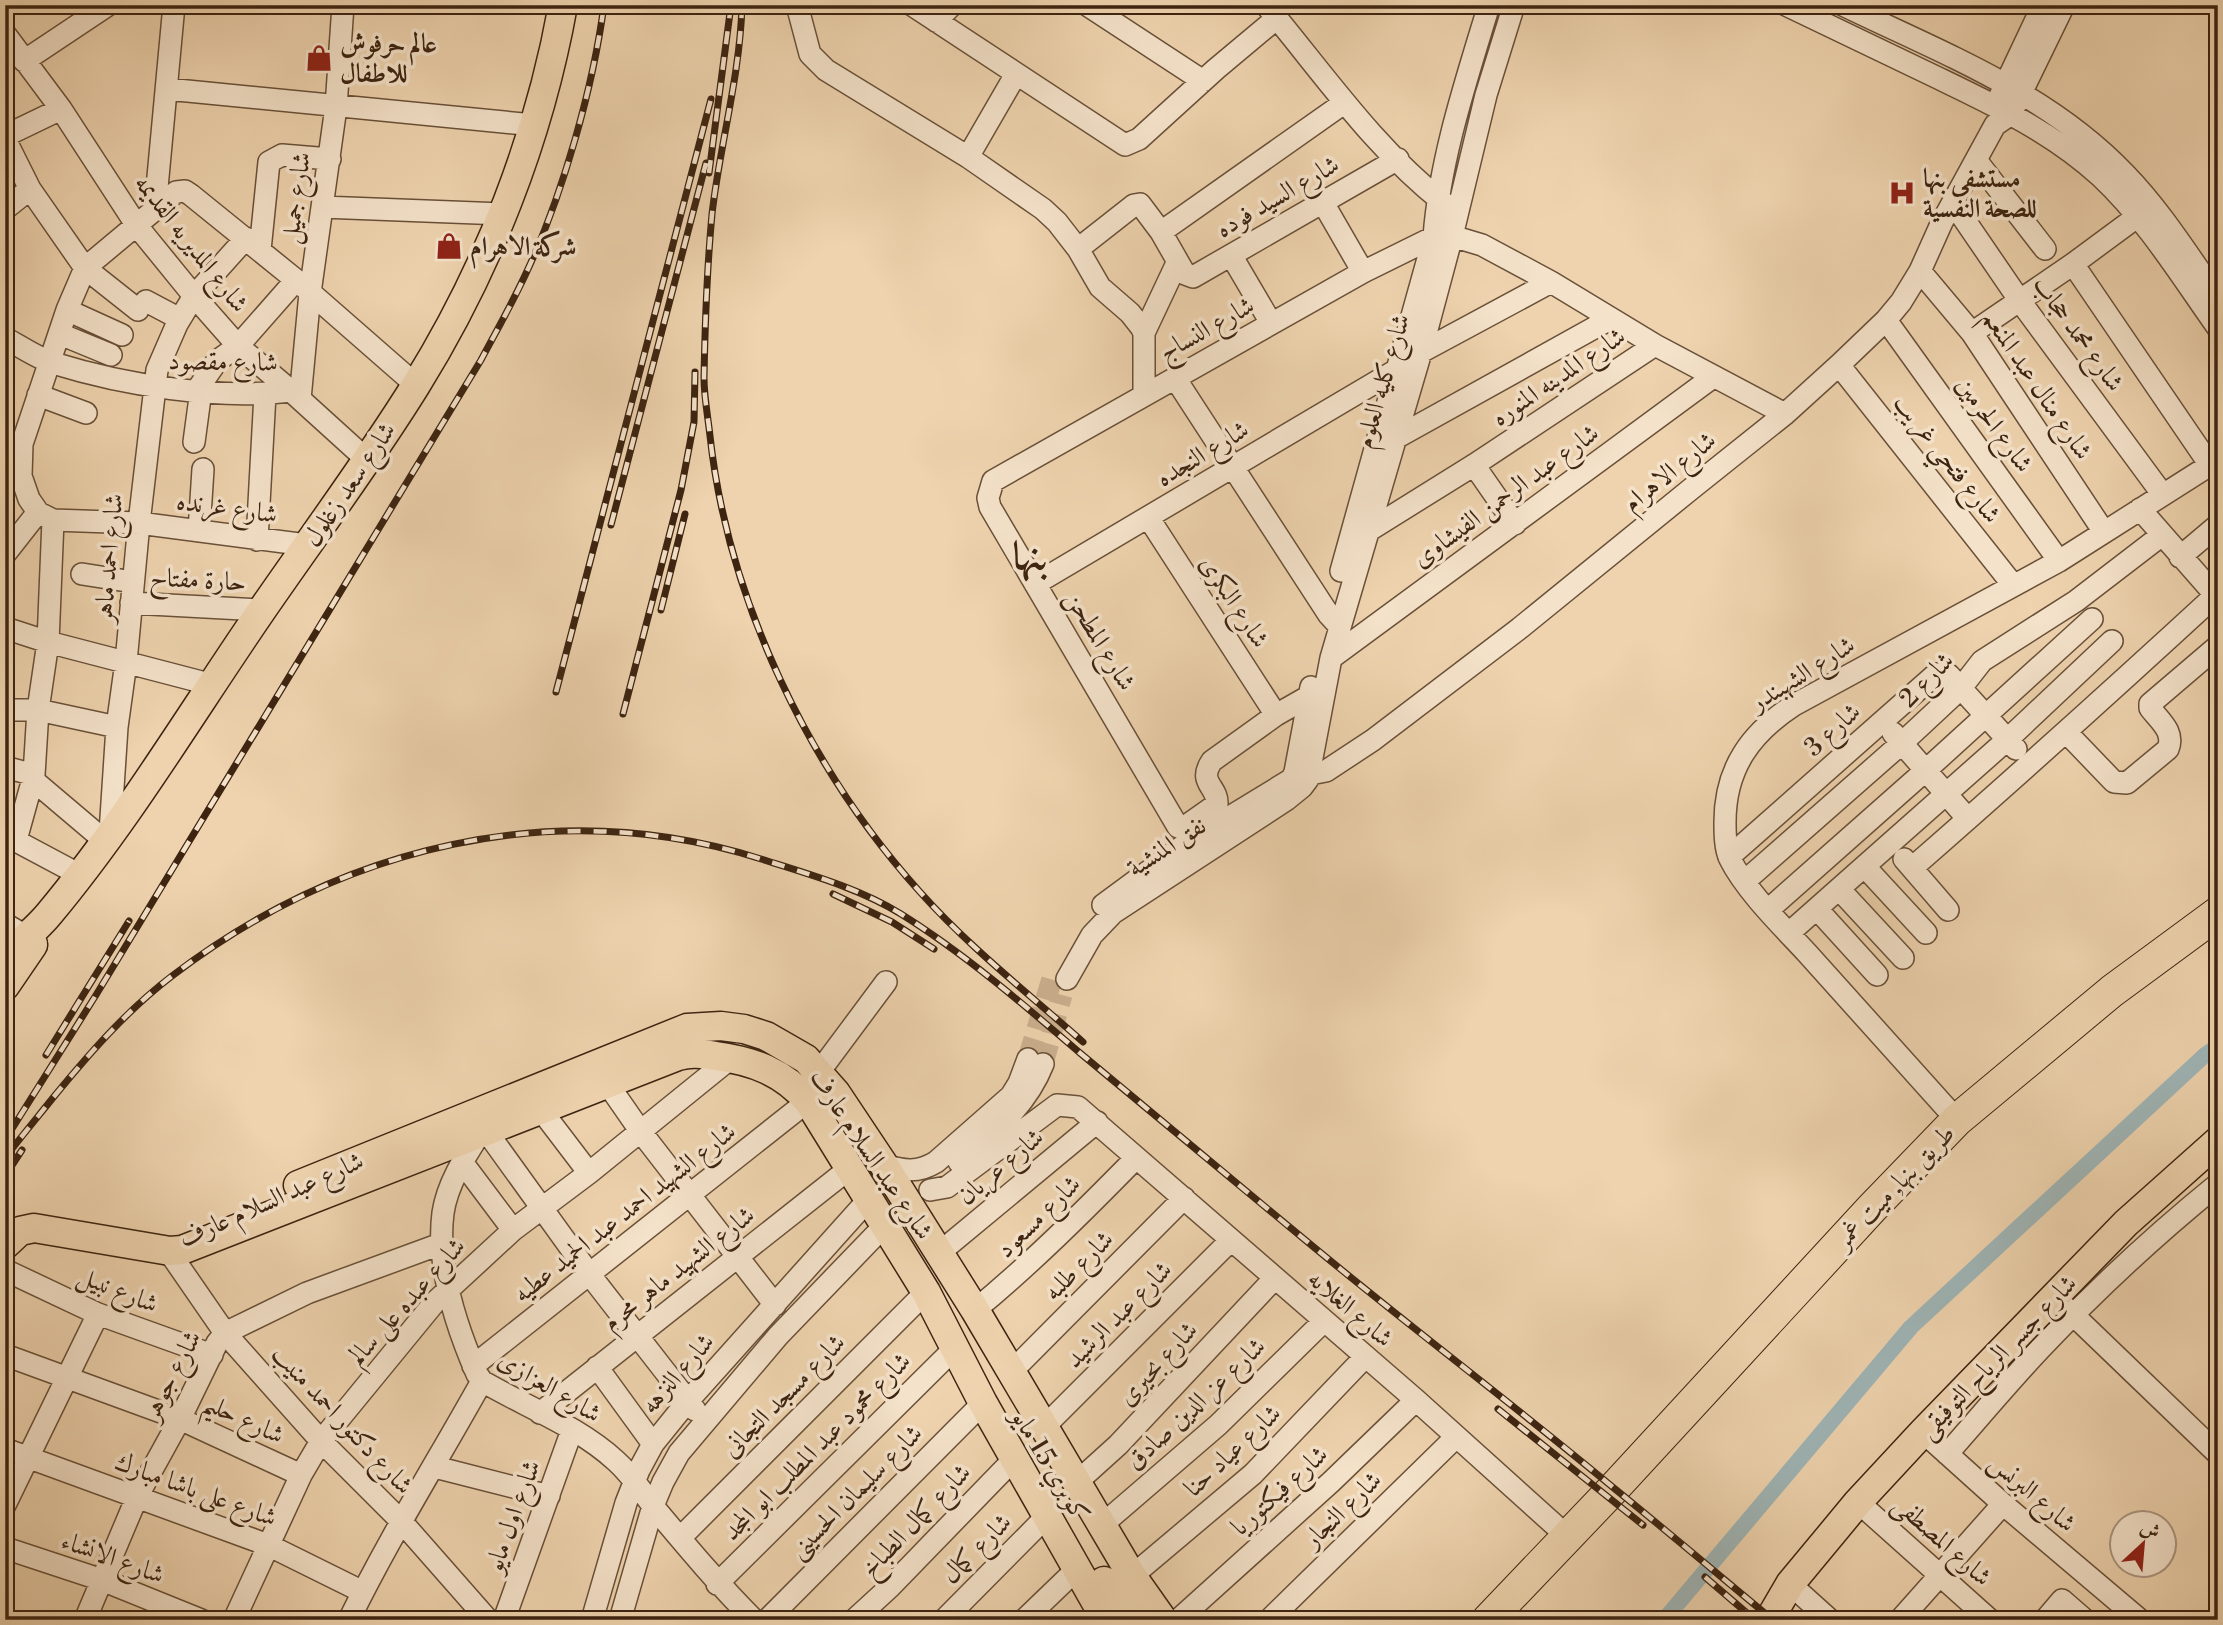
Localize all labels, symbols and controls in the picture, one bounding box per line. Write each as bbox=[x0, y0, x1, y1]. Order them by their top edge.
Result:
place label: عالم حرفوش للاطفال bbox=[340, 28, 437, 90]
shop icon: عالم حرفوش للاطفال bbox=[304, 43, 334, 73]
street label: شارع السيد فوده bbox=[1210, 149, 1347, 249]
street label: شارع جميل bbox=[274, 150, 323, 247]
place label: مستشفى بنها للصحة النفسية bbox=[1923, 163, 2037, 225]
street label: شارع المديريه القديمه bbox=[123, 168, 255, 322]
hospital icon: مستشفى بنها للصحة النفسية bbox=[1887, 178, 1917, 208]
place label: شركة الاهرام bbox=[470, 230, 577, 269]
shop icon: شركة الاهرام bbox=[434, 231, 464, 261]
street label: شارع محمد حجاب bbox=[2021, 269, 2131, 401]
street label: شارع النساج bbox=[1153, 289, 1264, 374]
street label: شارع منال عبد المنعم bbox=[1968, 303, 2099, 470]
street label: شارع كليه العلوم bbox=[1348, 310, 1423, 454]
street label: شارع المدينه المنوره bbox=[1485, 320, 1635, 438]
street label: شارع مقصود bbox=[168, 345, 278, 384]
street label: شارع الحرمين bbox=[1944, 370, 2040, 482]
street label: شارع فتحي غريب bbox=[1880, 387, 2008, 535]
street label: شارع النجده bbox=[1150, 414, 1257, 498]
street label: شارع سعد زغلول bbox=[296, 416, 407, 556]
street label: شارع عبد الرحمن الفيشاوى bbox=[1406, 417, 1608, 578]
street label: شارع الاهرام bbox=[1616, 424, 1727, 524]
street label: شارع غرنده bbox=[174, 485, 279, 536]
street label: شارع احمد ماهر bbox=[87, 492, 136, 627]
district label: بنها bbox=[1013, 532, 1049, 582]
street label: شارع البكرى bbox=[1188, 549, 1276, 657]
street label: حارة مفتاح bbox=[149, 561, 247, 605]
street label: شارع المطحن bbox=[1053, 584, 1143, 699]
street label: شارع الشهبندر bbox=[1742, 629, 1864, 724]
street label: شارع 2 bbox=[1893, 645, 1965, 718]
street label: شارع 3 bbox=[1798, 696, 1871, 767]
street label: نفق المنشية bbox=[1121, 809, 1212, 884]
street label: شارع عبد السلام عارف bbox=[797, 1063, 940, 1249]
street label: شارع الشهيد احمد عبد الحميد عطيه bbox=[507, 1116, 746, 1314]
street label: طريق بنها, ميت غمر bbox=[1825, 1118, 1962, 1258]
street label: شارع عريان bbox=[951, 1121, 1054, 1216]
street label: شارع عبد السلام عارف bbox=[174, 1145, 371, 1260]
street label: شارع مسعود bbox=[990, 1169, 1091, 1268]
street label: شارع الشهيد ماهر محرم bbox=[596, 1199, 765, 1343]
street label: شارع طلبه bbox=[1037, 1224, 1124, 1311]
street label: شارع عبده على سالم bbox=[341, 1231, 477, 1376]
street label: شارع عبد الرشيد bbox=[1058, 1254, 1183, 1379]
street label: شارع نبيل bbox=[71, 1259, 163, 1325]
street label: شارع الغلايه bbox=[1298, 1263, 1400, 1358]
street label: شارع جسر الرياح التوفيقى bbox=[1911, 1268, 2089, 1450]
street label: شارع بحيرى bbox=[1111, 1315, 1208, 1416]
street label: شارع جوهر bbox=[134, 1325, 213, 1431]
street label: شارع النزهه bbox=[634, 1327, 725, 1424]
street label: شارع مسجد التجانى bbox=[715, 1327, 856, 1468]
street label: شارع عز الدين صادق bbox=[1119, 1331, 1276, 1480]
street label: شارع دكتور احمد منيب bbox=[261, 1338, 420, 1505]
street label: شارع العزازى bbox=[489, 1344, 607, 1434]
street label: شارع محمود عبد المطلب ابو المجد bbox=[716, 1346, 921, 1551]
street label: شارع حليم bbox=[194, 1386, 289, 1460]
street label: شارع عياد حنا bbox=[1177, 1398, 1291, 1508]
street label: كوبري 15 مايو bbox=[999, 1400, 1096, 1530]
street label: شارع سليمان الحسينى bbox=[782, 1418, 933, 1569]
street label: شارع فيكتوريا bbox=[1225, 1439, 1338, 1546]
street label: شارع على باشا مبارك bbox=[109, 1446, 281, 1539]
street label: شارع البرنس bbox=[1979, 1446, 2083, 1543]
street label: شارع اول مايو bbox=[477, 1456, 553, 1582]
street label: شارع كمال الطباخ bbox=[853, 1457, 977, 1583]
street label: شارع النجار bbox=[1294, 1464, 1392, 1561]
street label: شارع المصطفى bbox=[1883, 1488, 1998, 1597]
street label: شارع كمال bbox=[934, 1506, 1018, 1590]
north arrow bbox=[2108, 1510, 2178, 1580]
text: ش bbox=[2136, 1515, 2164, 1545]
street label: شارع الانشاء bbox=[55, 1525, 168, 1596]

